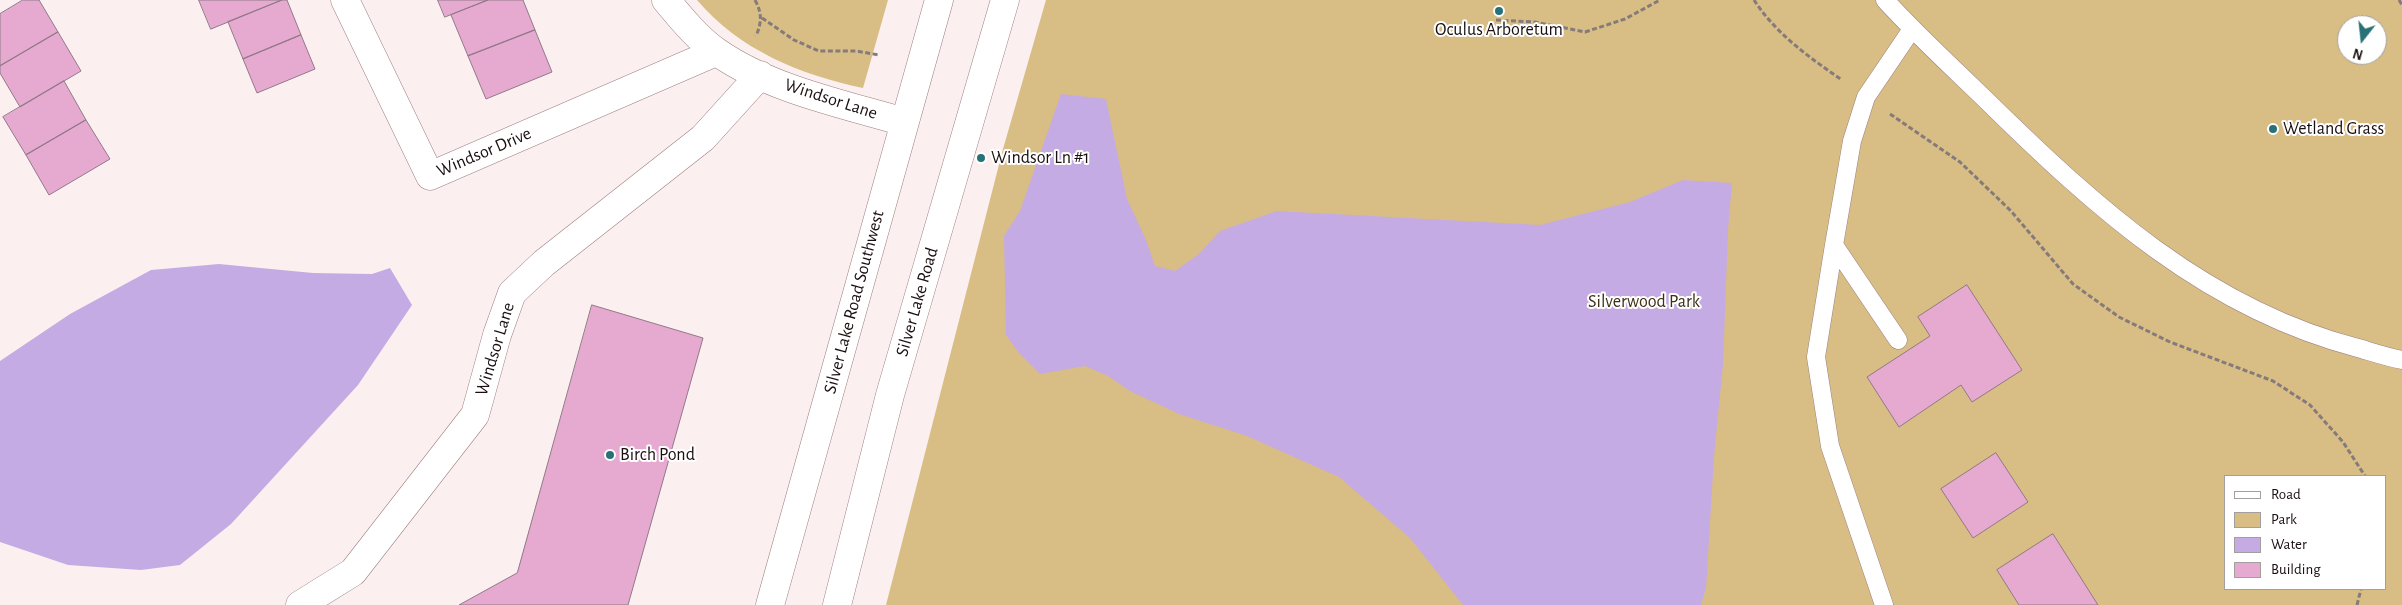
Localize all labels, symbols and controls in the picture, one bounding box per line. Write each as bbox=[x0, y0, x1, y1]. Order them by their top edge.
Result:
marker: Oculus Arboretum bbox=[1493, 5, 1505, 17]
north arrow bbox=[2337, 15, 2387, 65]
place label: Oculus Arboretum bbox=[1435, 19, 1563, 41]
text: N bbox=[2352, 45, 2365, 62]
street label: Windsor Lane bbox=[782, 74, 880, 124]
place label: Wetland Grass bbox=[2283, 118, 2384, 140]
street label: Windsor Drive bbox=[433, 122, 535, 182]
marker: Wetland Grass bbox=[2267, 123, 2279, 135]
place label: Windsor Ln #1 bbox=[991, 147, 1089, 169]
marker: Windsor Ln #1 bbox=[975, 152, 987, 164]
street label: Silver Lake Road Southwest bbox=[819, 208, 889, 396]
street label: Silver Lake Road bbox=[891, 245, 943, 359]
park label: Silverwood Park bbox=[1588, 291, 1700, 313]
street label: Windsor Lane bbox=[471, 300, 519, 398]
place label: Birch Pond bbox=[620, 444, 695, 466]
marker: Birch Pond bbox=[604, 449, 616, 461]
legend bbox=[2224, 475, 2387, 590]
text: Road bbox=[2271, 487, 2301, 502]
text: Park bbox=[2271, 512, 2297, 527]
text: Water bbox=[2271, 537, 2307, 552]
text: Building bbox=[2271, 562, 2321, 577]

